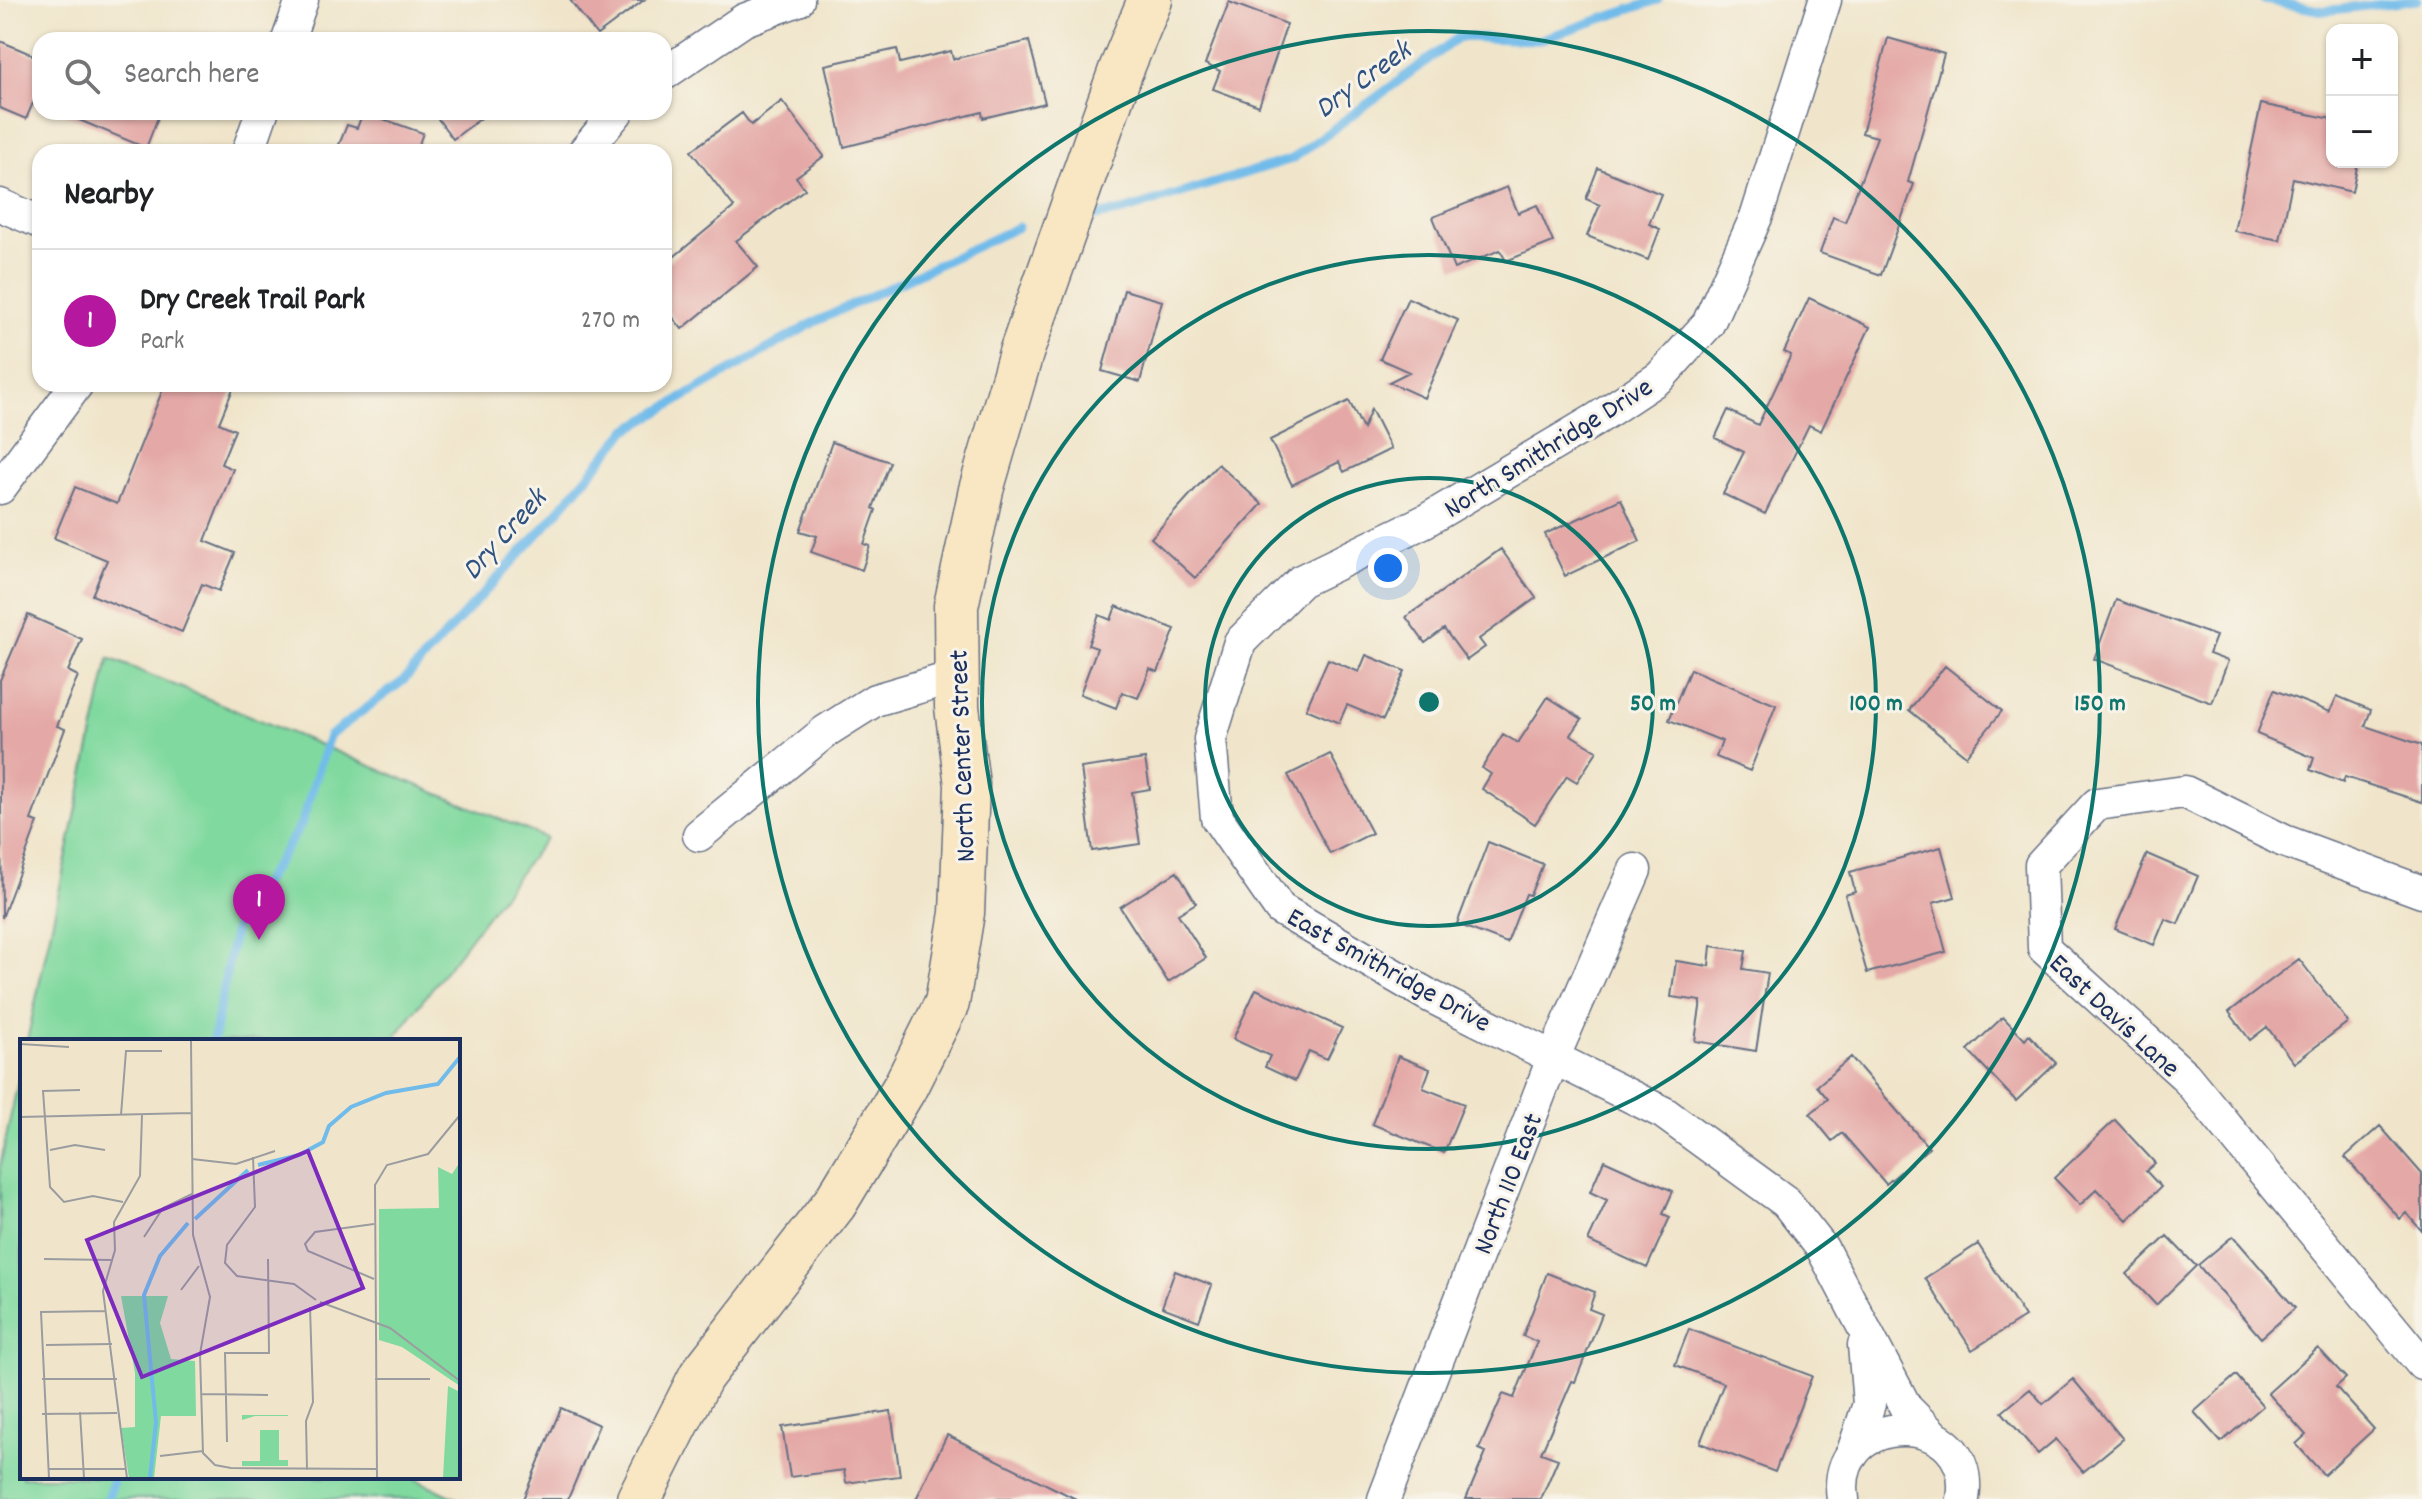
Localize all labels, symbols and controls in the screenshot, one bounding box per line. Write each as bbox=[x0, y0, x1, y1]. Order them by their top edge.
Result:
map controls bbox=[2326, 24, 2398, 168]
button: + bbox=[2326, 24, 2398, 96]
water label: Dry Creek bbox=[1307, 30, 1424, 131]
search box bbox=[32, 32, 672, 120]
icon: search bbox=[60, 54, 104, 98]
text: Search here bbox=[124, 55, 260, 98]
button: − bbox=[2326, 96, 2398, 168]
text: Nearby bbox=[64, 172, 153, 221]
text: Dry Creek Trail Park bbox=[140, 281, 365, 324]
text: 1 bbox=[87, 303, 93, 340]
text: 270 m bbox=[581, 303, 640, 340]
text: Park bbox=[140, 324, 184, 361]
street label: North Smithridge Drive bbox=[1437, 370, 1662, 531]
water label: Dry Creek bbox=[453, 479, 561, 591]
your location bbox=[1368, 548, 1408, 588]
street label: North Center Street bbox=[941, 649, 989, 863]
centre of rings bbox=[1415, 688, 1443, 716]
text: 50 m bbox=[1630, 688, 1676, 722]
text: 100 m bbox=[1849, 688, 1903, 722]
text: 150 m bbox=[2074, 688, 2126, 722]
pin: 1 bbox=[233, 874, 285, 940]
street label: East Smithridge Drive bbox=[1278, 900, 1497, 1045]
street label: East Davis Lane bbox=[2038, 946, 2187, 1089]
inset map bbox=[20, 1039, 460, 1479]
street label: North 110 East bbox=[1465, 1108, 1556, 1261]

